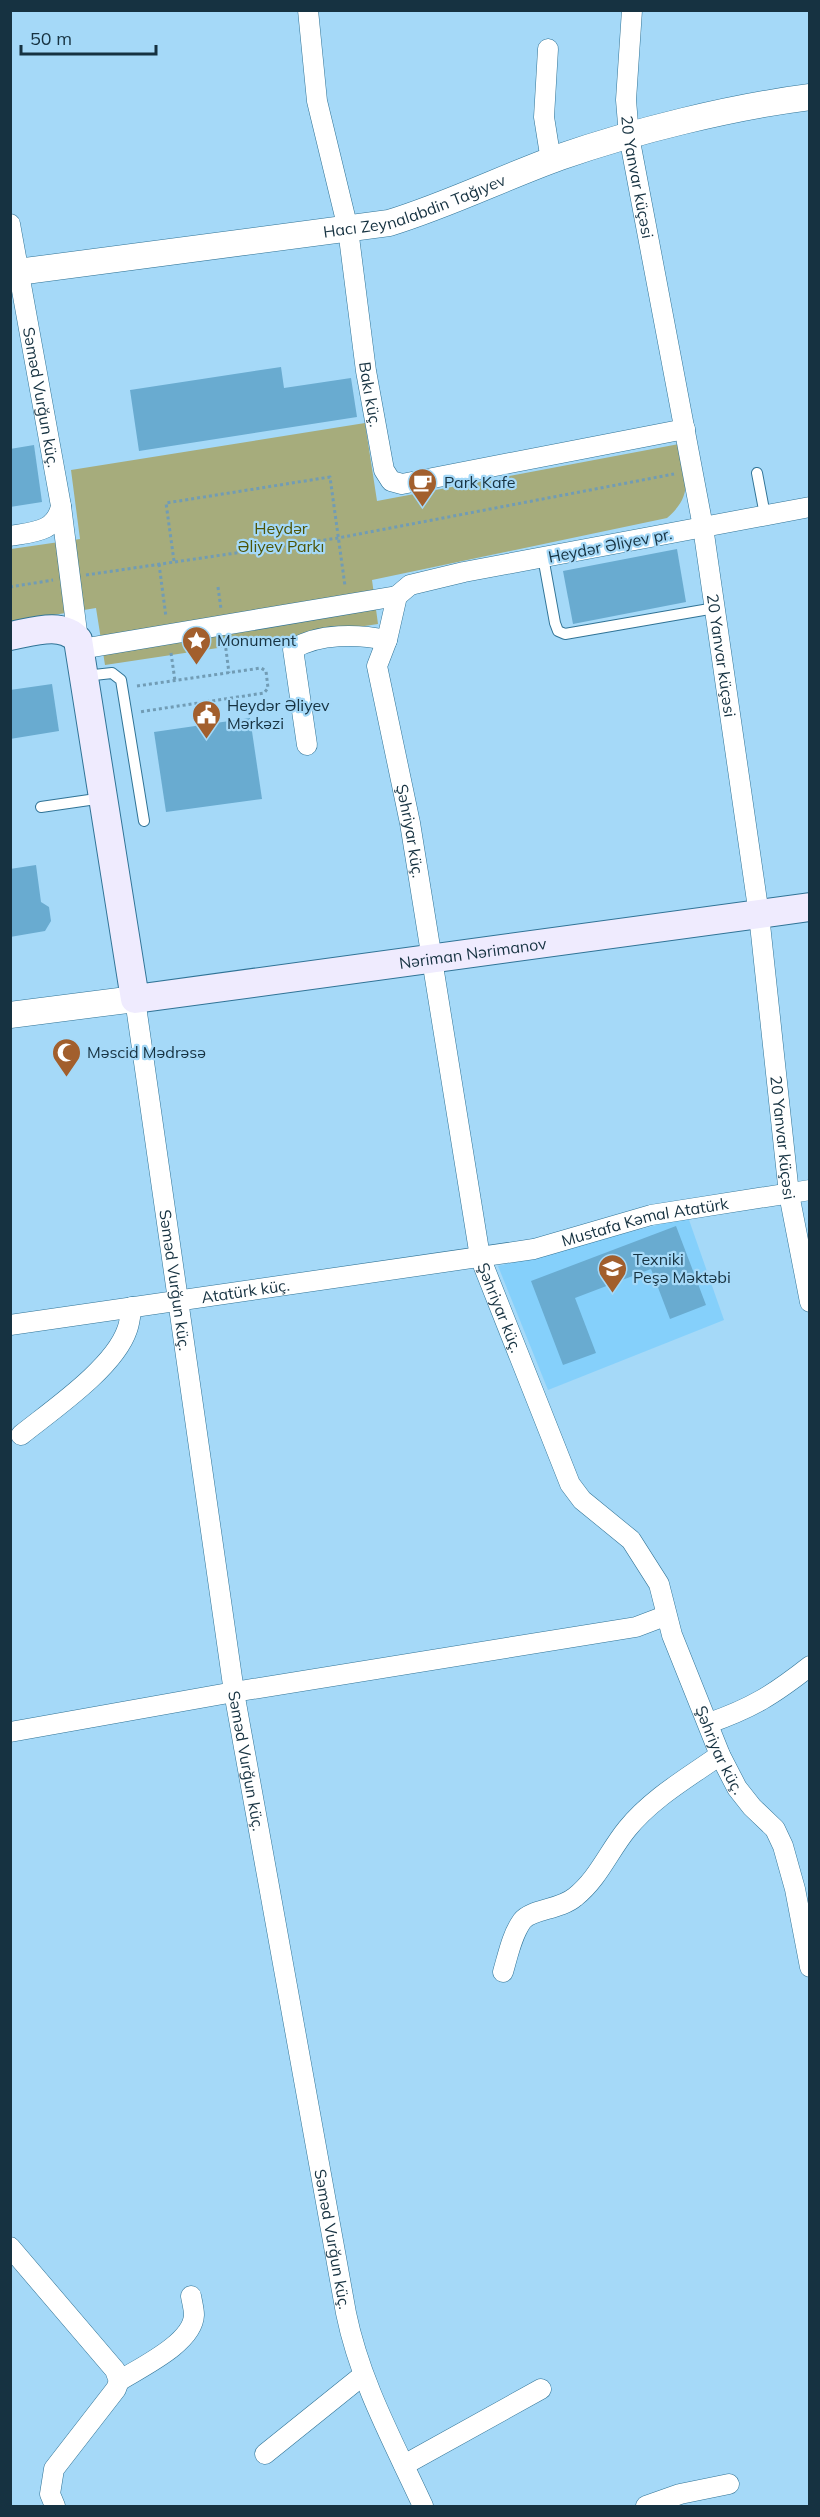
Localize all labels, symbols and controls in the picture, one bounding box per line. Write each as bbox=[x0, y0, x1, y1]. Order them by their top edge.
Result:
scale bar bbox=[21, 18, 156, 56]
text: 50 m bbox=[30, 27, 72, 50]
street label: 20 Yanvar küçəsi bbox=[617, 115, 658, 240]
street label: Hacı Zeynalabdin Tağıyev bbox=[322, 169, 509, 242]
street label: Səməd Vurğun küç. bbox=[19, 325, 64, 469]
street label: Bakı küç. bbox=[355, 361, 386, 429]
cafe icon: Park Kafe bbox=[407, 466, 439, 508]
place label: Park Kafe bbox=[444, 472, 516, 492]
park label: Heydər Əliyev Parkı bbox=[238, 518, 324, 556]
street label: Heydər Əliyev pr. bbox=[546, 523, 674, 567]
street label: 20 Yanvar küçəsi bbox=[703, 592, 740, 718]
place icon: Monument bbox=[180, 624, 212, 666]
place label: Monument bbox=[217, 630, 297, 650]
place label: Heydər Əliyev Mərkəzi bbox=[227, 695, 330, 733]
public building icon: Heydər Əliyev Mərkəzi bbox=[190, 698, 222, 740]
street label: Şəhriyar küç. bbox=[392, 782, 429, 879]
street label: Nəriman Nərimanov bbox=[398, 933, 548, 973]
mosque icon: Məscid Mədrəsə bbox=[50, 1036, 82, 1078]
place label: Məscid Mədrəsə bbox=[87, 1042, 206, 1062]
street label: 20 Yanvar küçəsi bbox=[766, 1074, 800, 1201]
street label: Mustafa Kəmal Atatürk bbox=[559, 1193, 731, 1251]
street label: Səməd Vurğun küç. bbox=[155, 1208, 195, 1352]
place label: Texniki Peşə Məktəbi bbox=[633, 1249, 731, 1287]
school or university icon: Texniki Peşə Məktəbi bbox=[596, 1252, 628, 1294]
street label: Şəhriyar küç. bbox=[473, 1260, 527, 1355]
street label: Atatürk küç. bbox=[200, 1275, 291, 1307]
street label: Səməd Vurğun küç. bbox=[224, 1689, 269, 1833]
street label: Şəhriyar küç. bbox=[691, 1702, 748, 1798]
street label: Səməd Vurğun küç. bbox=[310, 2167, 355, 2311]

